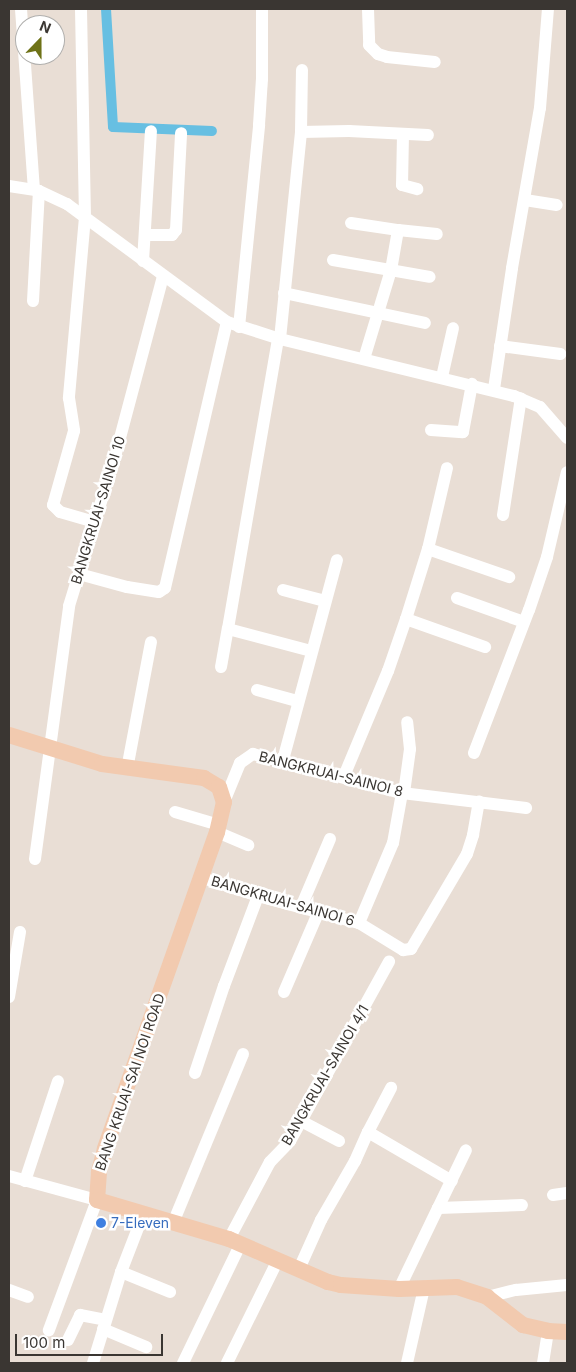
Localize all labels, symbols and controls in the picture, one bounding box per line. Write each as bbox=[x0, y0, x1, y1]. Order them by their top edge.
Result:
north arrow bbox=[15, 15, 65, 65]
text: N bbox=[37, 17, 54, 36]
street label: BANGKRUAI-SAINOI 10 bbox=[67, 434, 129, 586]
street label: BANGKRUAI-SAINOI 8 bbox=[257, 748, 405, 800]
street label: BANGKRUAI-SAINOI 6 bbox=[209, 872, 357, 930]
street label: BANG KRUAI-SAI NOI ROAD bbox=[92, 991, 168, 1173]
street label: BANGKRUAI-SAINOI 4/1 bbox=[278, 1002, 372, 1148]
place label: 7-Eleven bbox=[111, 1215, 169, 1231]
marker: 7-Eleven bbox=[95, 1217, 107, 1229]
scale bar bbox=[18, 1324, 165, 1356]
text: 100 m bbox=[23, 1333, 65, 1352]

